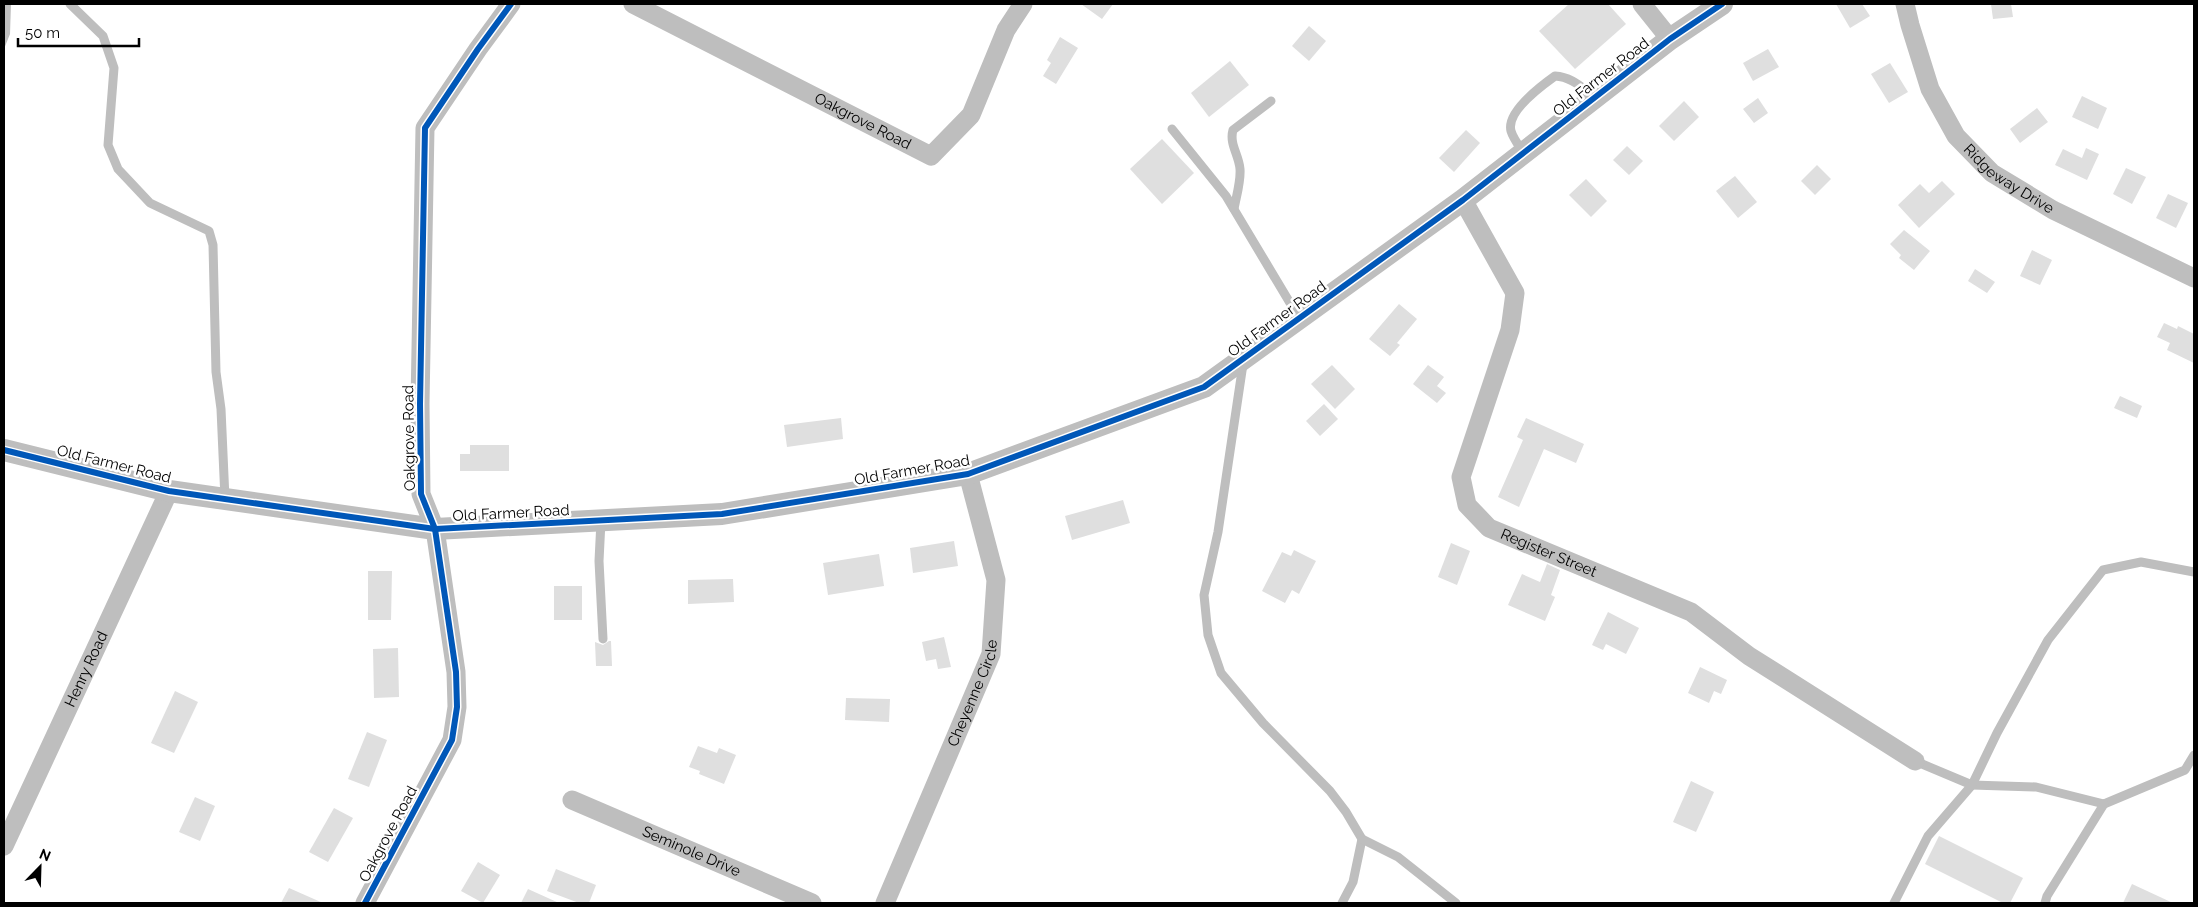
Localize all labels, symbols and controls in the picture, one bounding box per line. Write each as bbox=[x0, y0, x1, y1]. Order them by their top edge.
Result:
scale bar bbox=[18, 15, 139, 47]
text: 50 m bbox=[25, 24, 60, 42]
street label: Old Farmer Road bbox=[1549, 34, 1653, 120]
street label: Oakgrove Road bbox=[811, 89, 914, 153]
street label: Ridgeway Drive bbox=[1960, 140, 2057, 218]
street label: Old Farmer Road bbox=[1224, 277, 1330, 361]
street label: Oakgrove Road bbox=[399, 385, 419, 491]
street label: Old Farmer Road bbox=[55, 441, 173, 487]
street label: Old Farmer Road bbox=[853, 451, 971, 489]
street label: Old Farmer Road bbox=[452, 501, 570, 525]
street label: Register Street bbox=[1498, 525, 1599, 581]
street label: Henry Road bbox=[61, 628, 112, 710]
street label: Cheyenne Circle bbox=[944, 639, 1001, 749]
street label: Oakgrove Road bbox=[355, 783, 421, 885]
street label: Seminole Drive bbox=[640, 822, 744, 880]
north arrow bbox=[15, 842, 65, 892]
text: N bbox=[37, 846, 53, 864]

